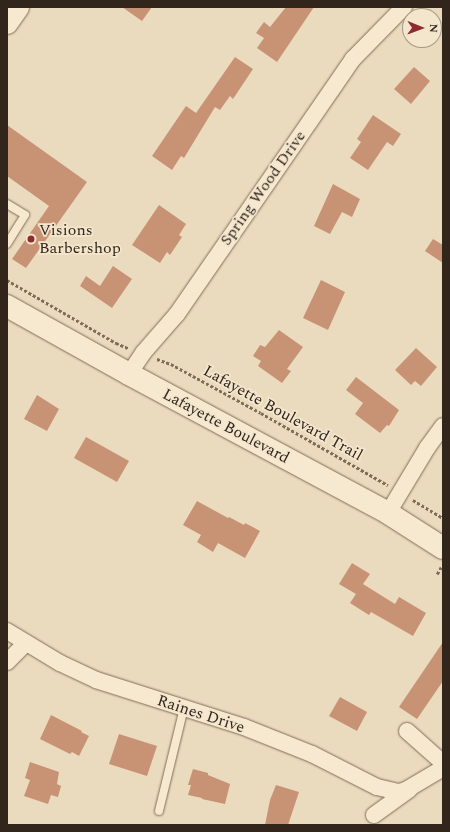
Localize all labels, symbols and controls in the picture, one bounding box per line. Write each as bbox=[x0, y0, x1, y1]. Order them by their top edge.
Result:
north arrow bbox=[402, 8, 442, 48]
text: N bbox=[425, 24, 442, 33]
street label: Spring Wood Drive bbox=[216, 127, 310, 249]
place label: Visions Barbershop bbox=[39, 220, 121, 258]
marker: Visions Barbershop bbox=[26, 234, 36, 244]
street label: Lafayette Boulevard Trail bbox=[200, 361, 366, 465]
street label: Lafayette Boulevard bbox=[159, 384, 293, 468]
street label: Raines Drive bbox=[155, 691, 247, 737]

